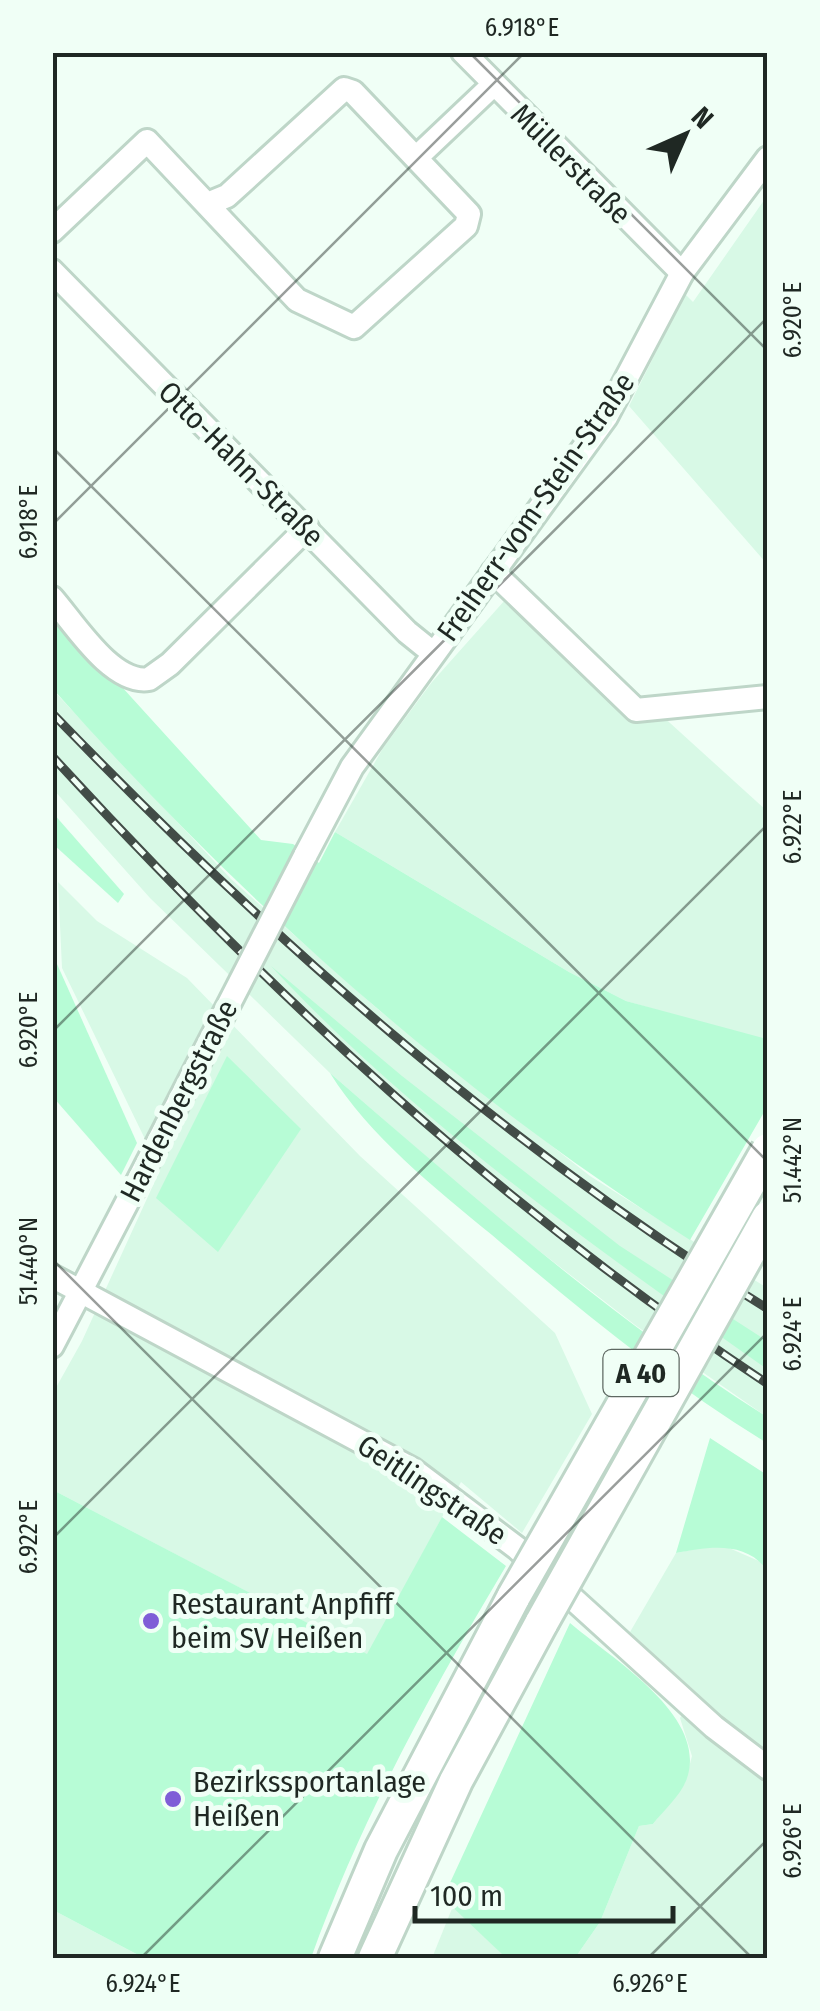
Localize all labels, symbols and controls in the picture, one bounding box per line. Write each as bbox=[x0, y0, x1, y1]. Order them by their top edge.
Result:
text: 6.918°E bbox=[485, 13, 559, 43]
north arrow bbox=[635, 85, 735, 185]
street label: Müllerstraße bbox=[503, 96, 639, 232]
text: N bbox=[685, 100, 720, 135]
text: 6.920°E bbox=[778, 282, 808, 358]
street label: Freiherr-vom-Stein-Straße bbox=[430, 366, 642, 648]
street label: Otto-Hahn-Straße bbox=[151, 374, 331, 554]
text: 6.918°E bbox=[14, 485, 44, 559]
text: 6.922°E bbox=[778, 790, 808, 864]
text: 6.920°E bbox=[14, 992, 44, 1068]
street label: Hardenbergstraße bbox=[113, 994, 245, 1208]
text: 51.442°N bbox=[778, 1117, 808, 1203]
text: 51.440°N bbox=[14, 1217, 44, 1305]
text: 6.924°E bbox=[778, 1297, 808, 1371]
road number: A 40 bbox=[604, 1350, 678, 1396]
street label: Geitlingstraße bbox=[351, 1427, 513, 1553]
text: 6.922°E bbox=[14, 1500, 44, 1574]
place label: Restaurant Anpfiff beim SV Heißen bbox=[171, 1586, 395, 1656]
marker: Restaurant Anpfiff beim SV Heißen bbox=[140, 1610, 162, 1632]
place label: Bezirkssportanlage Heißen bbox=[193, 1764, 426, 1834]
marker: Bezirkssportanlage Heißen bbox=[162, 1788, 184, 1810]
text: 6.926°E bbox=[778, 1803, 808, 1879]
scale bar bbox=[415, 1861, 672, 1923]
text: 100 m bbox=[430, 1878, 503, 1914]
text: 6.924°E bbox=[106, 1969, 180, 1999]
text: 6.926°E bbox=[612, 1969, 688, 1999]

